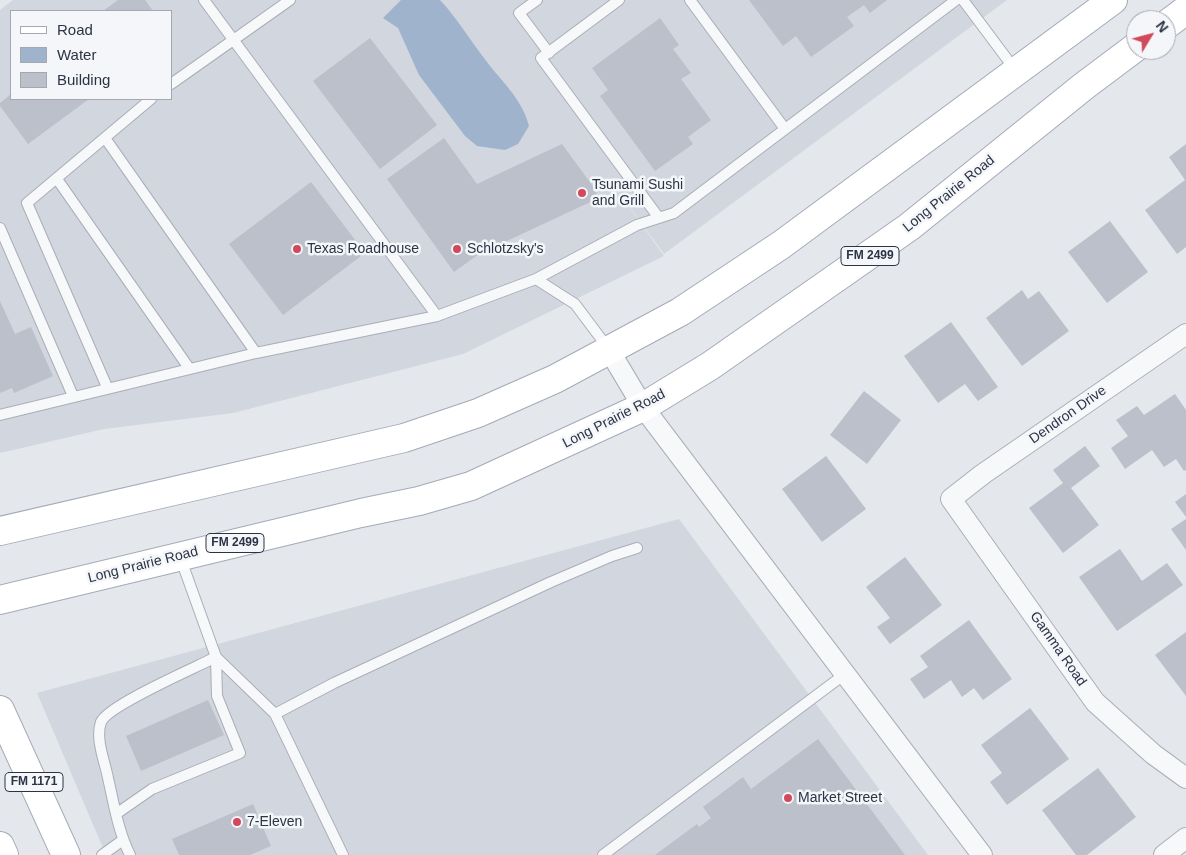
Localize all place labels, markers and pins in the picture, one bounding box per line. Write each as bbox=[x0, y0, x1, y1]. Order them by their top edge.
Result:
place label: Tsunami Sushi and Grill bbox=[592, 177, 683, 210]
marker: Tsunami Sushi and Grill bbox=[576, 187, 588, 199]
place label: Texas Roadhouse bbox=[307, 241, 419, 257]
place label: Schlotzsky's bbox=[467, 241, 544, 257]
marker: Texas Roadhouse bbox=[291, 243, 303, 255]
marker: Schlotzsky's bbox=[451, 243, 463, 255]
place label: Market Street bbox=[798, 790, 882, 806]
marker: Market Street bbox=[782, 792, 794, 804]
place label: 7-Eleven bbox=[247, 814, 302, 830]
marker: 7-Eleven bbox=[231, 816, 243, 828]

